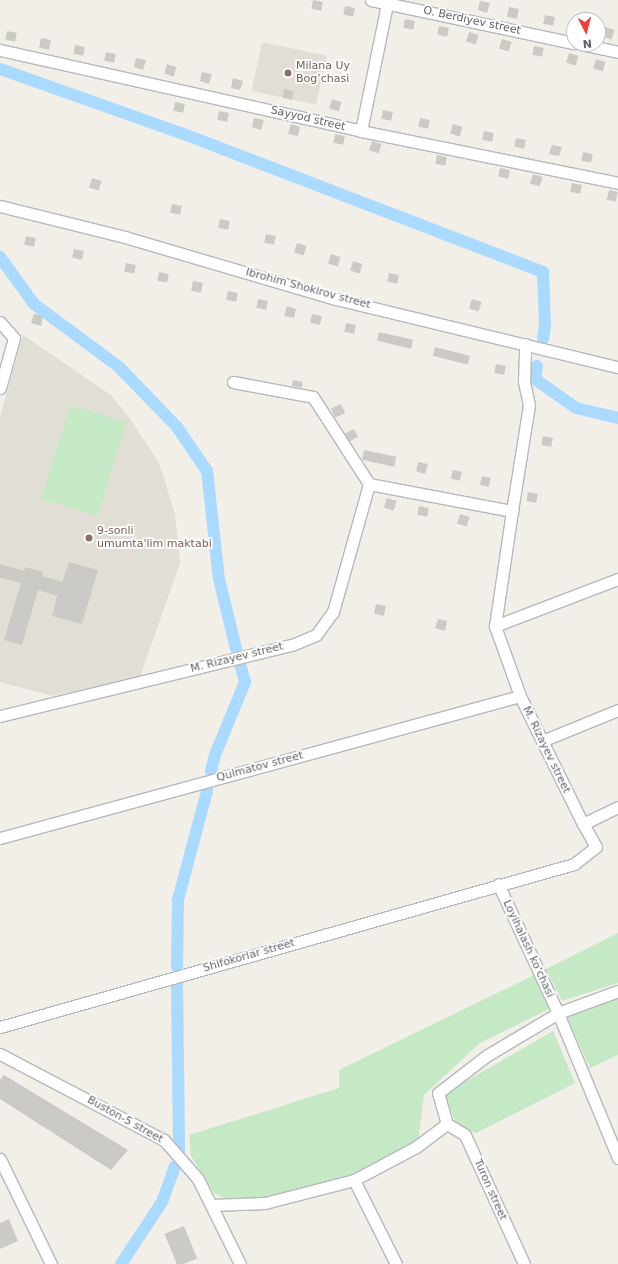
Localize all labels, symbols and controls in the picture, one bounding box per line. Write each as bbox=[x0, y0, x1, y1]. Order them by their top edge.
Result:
street label: O. Berdiyev street bbox=[422, 4, 522, 38]
north arrow bbox=[566, 12, 606, 52]
text: N bbox=[582, 36, 592, 50]
place label: Milana Uy Bog’chasi bbox=[296, 60, 350, 86]
marker: Milana Uy Bog’chasi bbox=[283, 68, 293, 78]
street label: Sayyod street bbox=[269, 104, 347, 134]
street label: Ibrohim Shokirov street bbox=[244, 266, 372, 312]
place label: 9-sonli umumta'lim maktabi bbox=[97, 525, 212, 551]
marker: 9-sonli umumta'lim maktabi bbox=[84, 533, 94, 543]
street label: M. Rizayev street bbox=[189, 640, 285, 676]
street label: M. Rizayev street bbox=[519, 704, 573, 796]
street label: Qulmatov street bbox=[215, 749, 305, 785]
street label: Loyihalash ko'chasi bbox=[500, 898, 556, 1000]
street label: Shifokorlar street bbox=[202, 937, 296, 975]
street label: Buston-5 street bbox=[85, 1094, 165, 1146]
street label: Turon street bbox=[471, 1157, 509, 1223]

